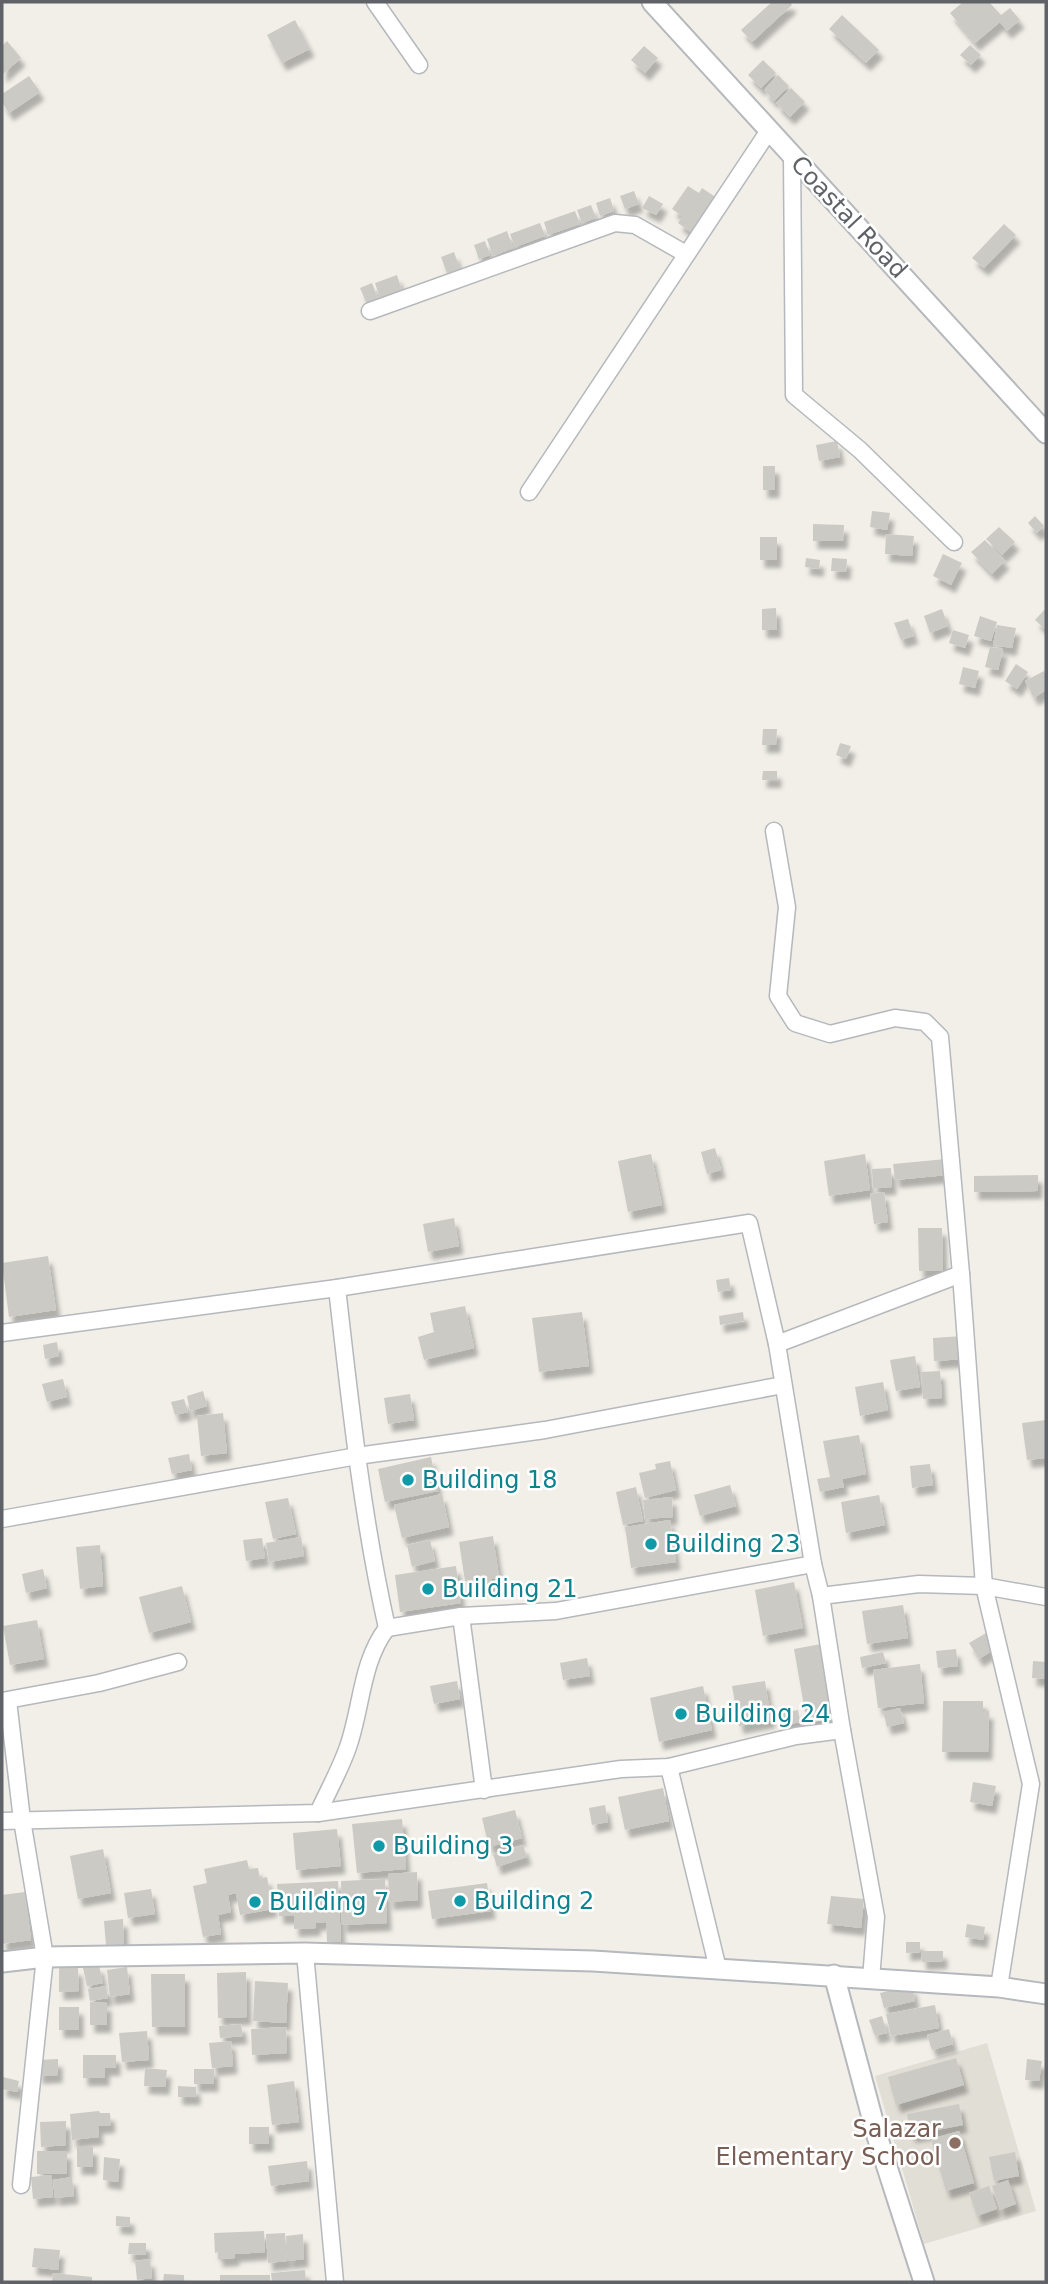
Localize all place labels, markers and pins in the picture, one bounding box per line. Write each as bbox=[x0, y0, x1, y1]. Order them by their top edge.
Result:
place label: Building 18 bbox=[422, 1466, 558, 1494]
marker: Building 18 bbox=[400, 1472, 416, 1488]
place label: Building 23 bbox=[665, 1530, 801, 1558]
marker: Building 23 bbox=[643, 1536, 659, 1552]
place label: Building 21 bbox=[442, 1575, 578, 1603]
marker: Building 21 bbox=[420, 1581, 436, 1597]
place label: Building 24 bbox=[695, 1700, 831, 1728]
marker: Building 24 bbox=[673, 1706, 689, 1722]
place label: Building 3 bbox=[393, 1832, 513, 1860]
marker: Building 3 bbox=[371, 1838, 387, 1854]
place label: Building 2 bbox=[474, 1887, 594, 1915]
place label: Building 7 bbox=[269, 1888, 389, 1916]
marker: Building 2 bbox=[452, 1893, 468, 1909]
marker: Building 7 bbox=[247, 1894, 263, 1910]
place label: Salazar Elementary School bbox=[716, 2115, 941, 2171]
marker: Salazar Elementary School bbox=[947, 2135, 963, 2151]

